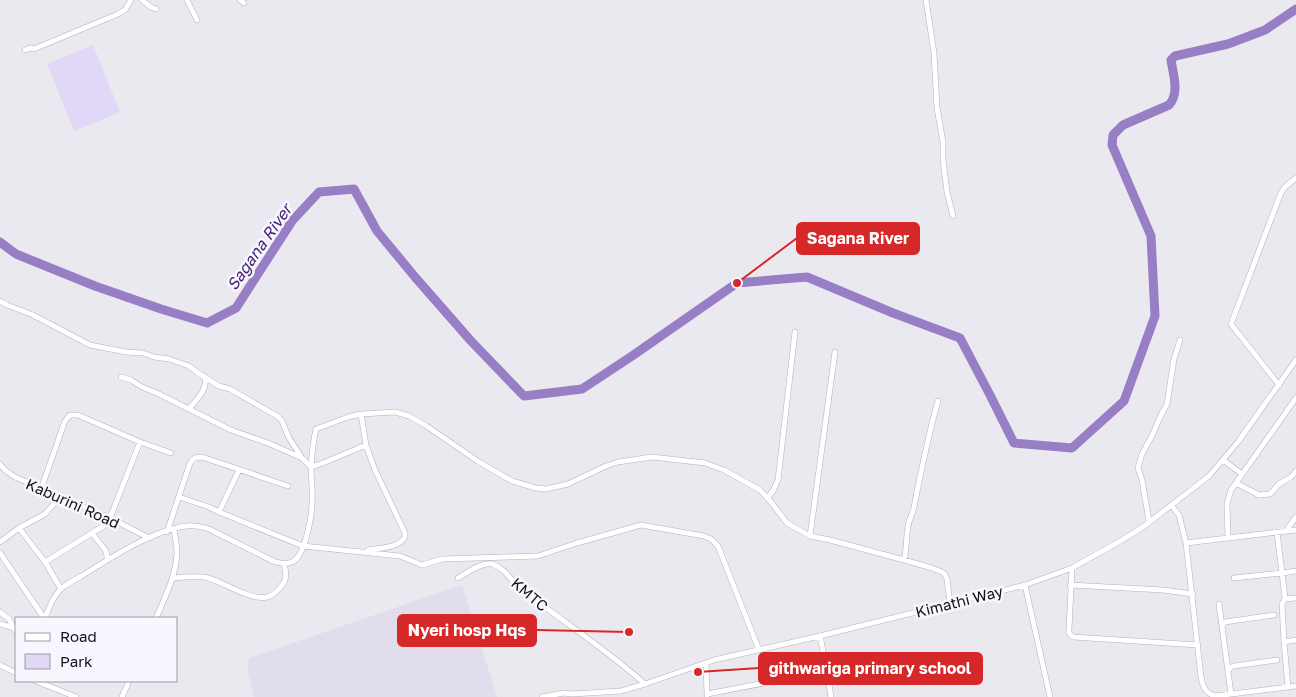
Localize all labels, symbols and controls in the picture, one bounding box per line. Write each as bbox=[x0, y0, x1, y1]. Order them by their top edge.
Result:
water label: Sagana River bbox=[222, 198, 298, 294]
callout: Sagana River bbox=[797, 223, 919, 254]
text: Sagana River bbox=[807, 228, 909, 248]
street label: Kaburini Road bbox=[23, 474, 123, 532]
street label: KMTC bbox=[508, 573, 552, 615]
street label: Kimathi Way bbox=[913, 581, 1005, 621]
callout: Nyeri hosp Hqs bbox=[398, 615, 536, 646]
legend bbox=[15, 617, 178, 682]
text: Nyeri hosp Hqs bbox=[408, 620, 526, 640]
text: Road bbox=[60, 627, 97, 645]
text: Park bbox=[60, 652, 93, 670]
callout: githwariga primary school bbox=[759, 653, 982, 684]
text: githwariga primary school bbox=[769, 658, 972, 678]

